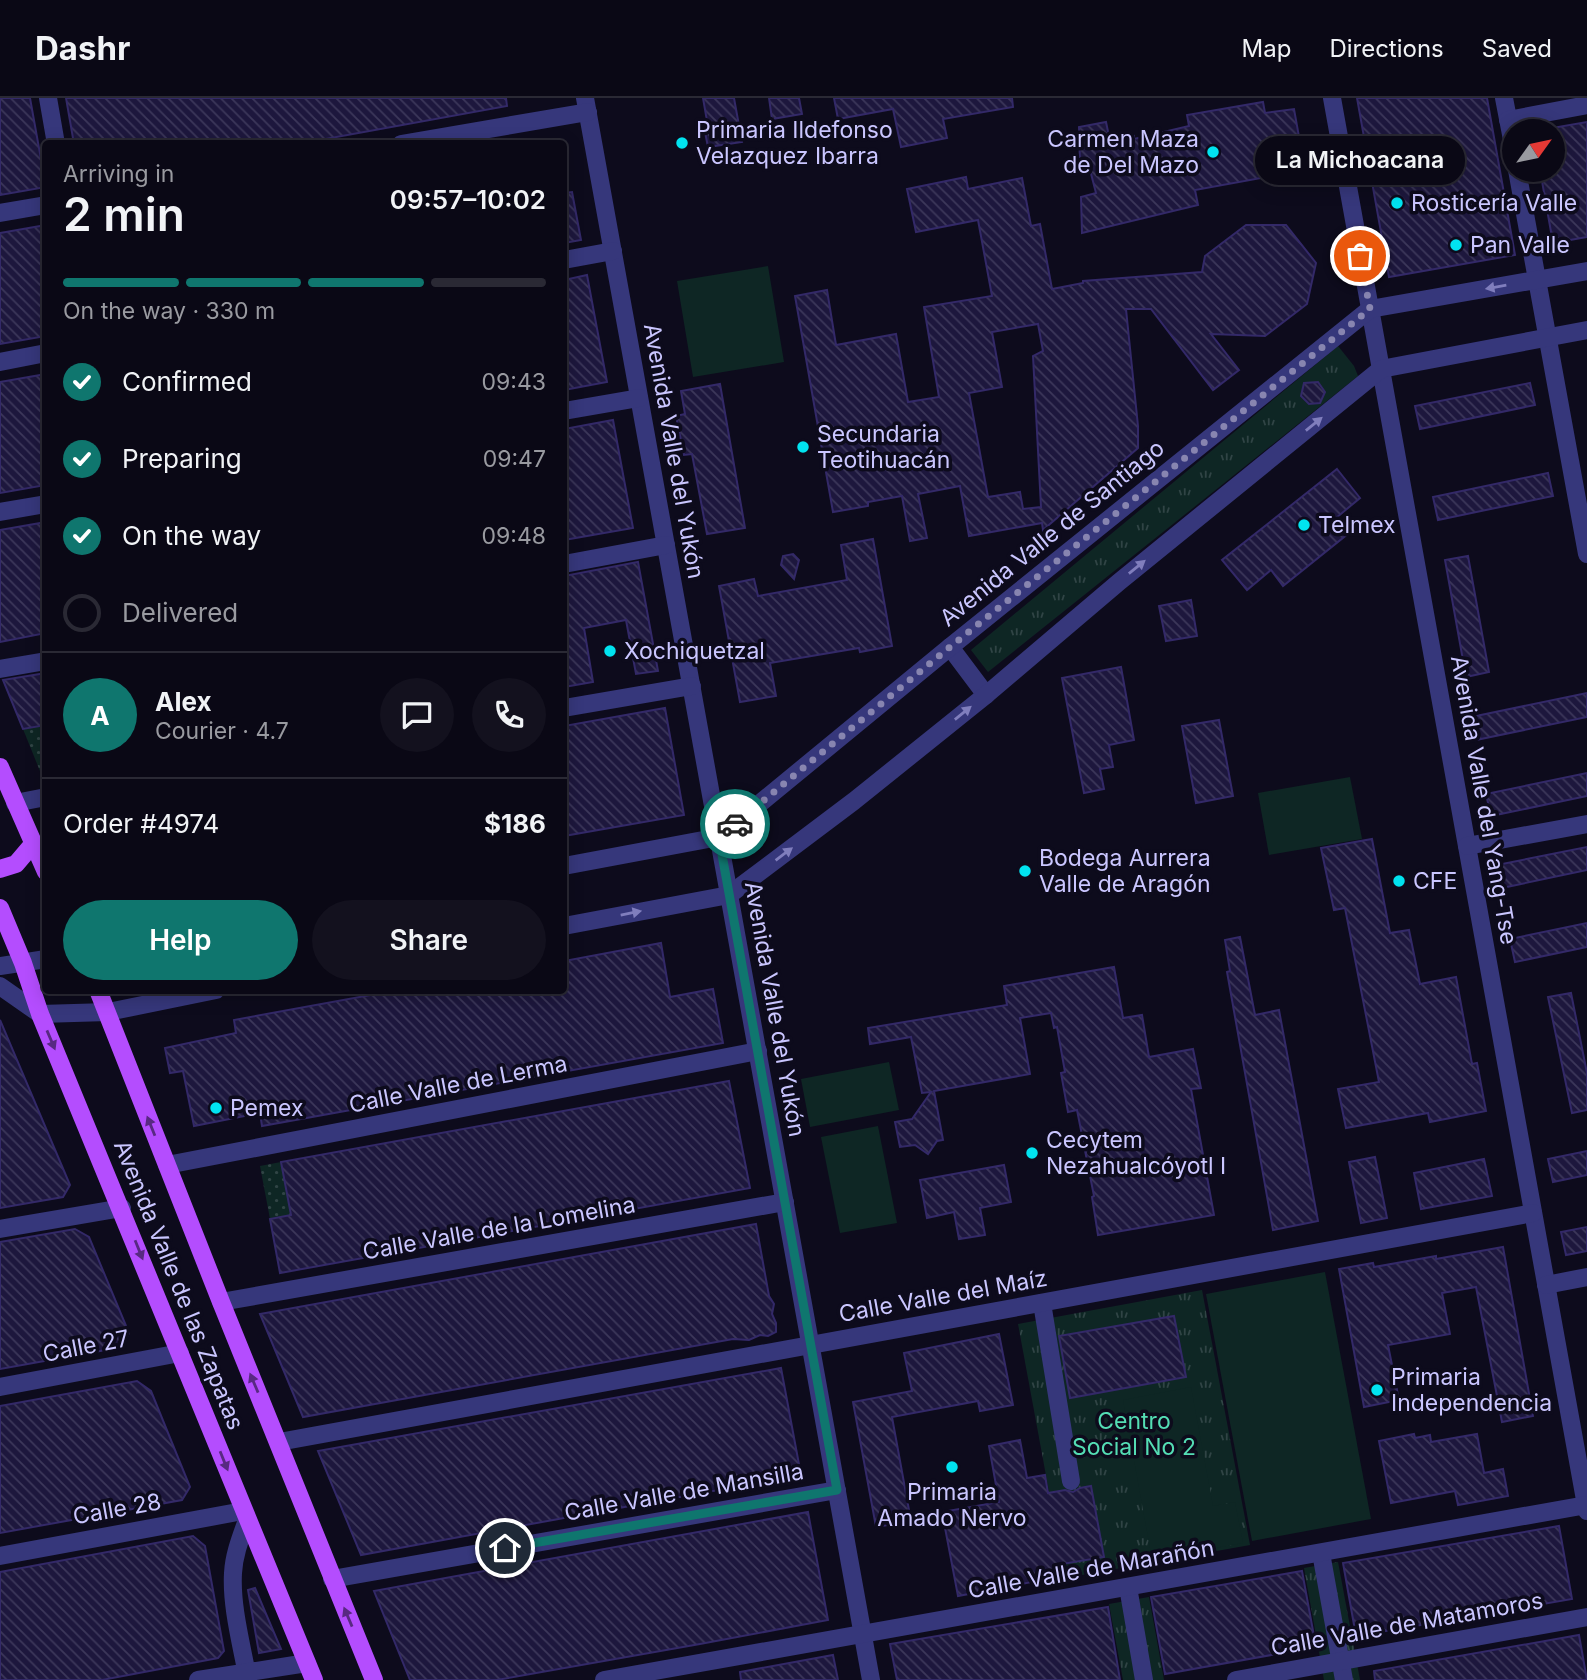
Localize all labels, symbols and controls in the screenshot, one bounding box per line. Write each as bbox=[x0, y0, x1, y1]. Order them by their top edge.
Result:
text: Dashr bbox=[35, 28, 130, 68]
text: Map bbox=[1242, 34, 1291, 63]
text: Directions bbox=[1329, 34, 1444, 63]
text: Saved bbox=[1482, 34, 1552, 63]
place label: Primaria Ildefonso Velazquez Ibarra bbox=[696, 116, 893, 170]
north arrow bbox=[1502, 119, 1564, 182]
map controls bbox=[1502, 119, 1565, 182]
place label: Carmen Maza de Del Mazo bbox=[1047, 125, 1199, 179]
marker: Primaria Ildefonso Velazquez Ibarra bbox=[674, 135, 690, 151]
callout: La Michoacana bbox=[1255, 137, 1465, 186]
marker: Carmen Maza de Del Mazo bbox=[1205, 144, 1221, 160]
text: La Michoacana bbox=[1276, 146, 1444, 174]
text: Arriving in bbox=[63, 160, 174, 188]
text: 09:57–10:02 bbox=[390, 184, 546, 215]
text: 2 min bbox=[63, 186, 185, 242]
place label: Rosticería Valle bbox=[1411, 189, 1577, 217]
marker: Rosticería Valle bbox=[1389, 195, 1405, 211]
pin bbox=[1330, 226, 1390, 286]
place label: Pan Valle bbox=[1470, 231, 1570, 259]
icon: bag bbox=[1341, 237, 1379, 275]
marker: Pan Valle bbox=[1448, 237, 1464, 253]
one-way arrow bbox=[1485, 282, 1507, 293]
text: On the way · 330 m bbox=[63, 297, 275, 325]
street label: Avenida Valle del Yukón bbox=[638, 321, 710, 581]
icon: check bbox=[63, 363, 101, 401]
text: Confirmed bbox=[122, 366, 252, 397]
text: 09:43 bbox=[482, 368, 546, 396]
one-way arrow bbox=[1304, 416, 1322, 431]
place label: Secundaria Teotihuacán bbox=[817, 420, 950, 474]
street label: Avenida Valle de Santiago bbox=[934, 434, 1170, 632]
marker: Secundaria Teotihuacán bbox=[795, 439, 811, 455]
icon: check bbox=[63, 440, 101, 478]
text: Preparing bbox=[122, 443, 242, 474]
text: 09:47 bbox=[483, 445, 546, 473]
place label: Telmex bbox=[1318, 511, 1396, 539]
icon: check bbox=[63, 517, 101, 555]
marker: Telmex bbox=[1296, 517, 1312, 533]
text: On the way bbox=[122, 520, 261, 551]
text: 09:48 bbox=[482, 522, 546, 550]
one-way arrow bbox=[1128, 560, 1146, 575]
text: Delivered bbox=[122, 597, 238, 628]
place label: Xochiquetzal bbox=[624, 637, 765, 665]
marker: Xochiquetzal bbox=[602, 643, 618, 659]
street label: Avenida Valle del Yang-Tse bbox=[1445, 653, 1523, 947]
button: chat bbox=[380, 678, 454, 752]
button: phone bbox=[472, 678, 546, 752]
text: Alex bbox=[155, 686, 212, 717]
text: A bbox=[90, 700, 110, 731]
one-way arrow bbox=[954, 707, 972, 721]
text: Courier · 4.7 bbox=[155, 717, 289, 745]
courier bbox=[700, 789, 770, 859]
icon: car bbox=[716, 805, 754, 843]
text: Order #4974 bbox=[63, 808, 219, 839]
text: $186 bbox=[484, 808, 546, 839]
place label: Bodega Aurrera Valle de Aragón bbox=[1039, 844, 1211, 898]
one-way arrow bbox=[775, 847, 793, 861]
marker: Bodega Aurrera Valle de Aragón bbox=[1017, 863, 1033, 879]
place label: CFE bbox=[1413, 867, 1457, 895]
marker: CFE bbox=[1391, 873, 1407, 889]
street label: Avenida Valle del Yukón bbox=[739, 879, 811, 1139]
button: Help bbox=[63, 900, 298, 980]
button: Share bbox=[312, 900, 546, 980]
one-way arrow bbox=[620, 908, 642, 919]
one-way arrow bbox=[46, 1030, 57, 1051]
street label: Calle Valle de Lerma bbox=[346, 1049, 570, 1119]
place label: Pemex bbox=[230, 1094, 304, 1122]
marker: Pemex bbox=[208, 1100, 224, 1116]
one-way arrow bbox=[146, 1116, 157, 1137]
place label: Cecytem Nezahualcóyotl I bbox=[1046, 1126, 1226, 1180]
street label: Avenida Valle de las Zapatas bbox=[108, 1136, 250, 1434]
marker: Cecytem Nezahualcóyotl I bbox=[1024, 1145, 1040, 1161]
street label: Calle Valle de la Lomelina bbox=[361, 1190, 637, 1266]
one-way arrow bbox=[133, 1240, 144, 1261]
street label: Calle Valle del Maíz bbox=[837, 1264, 1049, 1328]
street label: Calle 27 bbox=[40, 1324, 132, 1368]
place label: Primaria Independencia bbox=[1391, 1363, 1552, 1417]
one-way arrow bbox=[248, 1373, 260, 1393]
marker: Primaria Independencia bbox=[1369, 1382, 1385, 1398]
park label: Centro Social No 2 bbox=[1072, 1407, 1196, 1461]
one-way arrow bbox=[218, 1451, 229, 1472]
street label: Calle Valle de Mansilla bbox=[562, 1457, 806, 1527]
marker: Primaria Amado Nervo bbox=[944, 1459, 960, 1475]
place label: Primaria Amado Nervo bbox=[877, 1478, 1027, 1532]
street label: Calle 28 bbox=[71, 1487, 163, 1531]
pin bbox=[475, 1518, 535, 1578]
icon: home bbox=[486, 1529, 524, 1567]
street label: Calle Valle de Marañón bbox=[966, 1534, 1216, 1604]
street label: Calle Valle de Matamoros bbox=[1269, 1586, 1545, 1662]
one-way arrow bbox=[342, 1607, 354, 1627]

